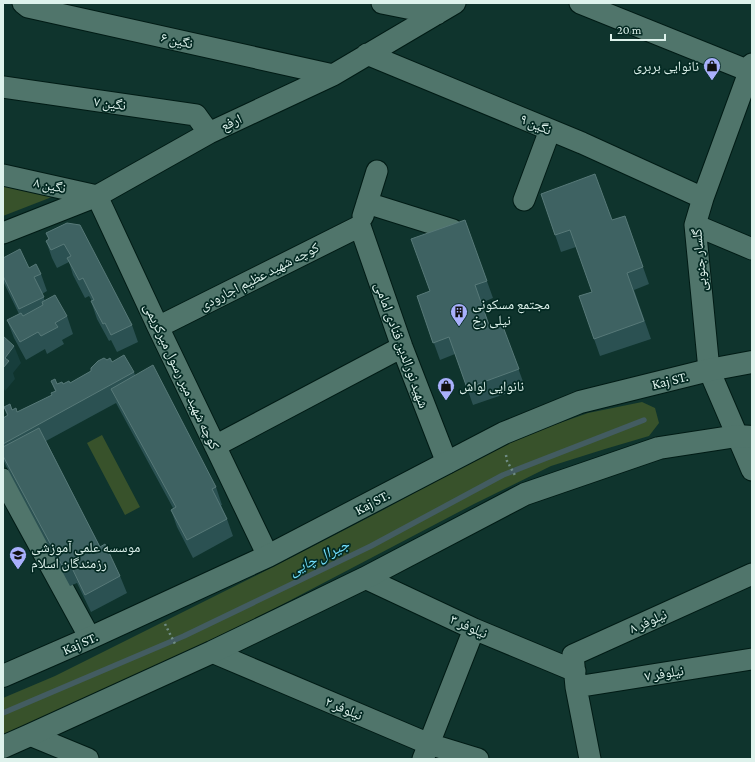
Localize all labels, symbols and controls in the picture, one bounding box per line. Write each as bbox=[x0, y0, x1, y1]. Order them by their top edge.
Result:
scale bar bbox=[611, 16, 665, 42]
text: 20 m bbox=[617, 23, 642, 37]
street label: نگین ۶ bbox=[159, 29, 195, 52]
shop icon: نانوایی بربری bbox=[702, 56, 722, 81]
place label: نانوایی بربری bbox=[633, 58, 699, 75]
street label: نگین ۷ bbox=[93, 93, 127, 114]
street label: ارفع bbox=[218, 110, 245, 136]
street label: نگین ۹ bbox=[518, 110, 554, 139]
street label: نگین ۸ bbox=[32, 174, 68, 197]
street label: گلسار جنوبی bbox=[688, 228, 711, 292]
street label: کوچه شهید عظیم اجارودی bbox=[196, 239, 323, 315]
street label: شهید نورالدین قنادی امامی bbox=[371, 280, 432, 411]
place label: مجتمع مسکونی نیلی رخ bbox=[472, 296, 550, 330]
street label: کوچه شهید میر رسول میرکریمی bbox=[140, 300, 223, 452]
building icon: مجتمع مسکونی نیلی رخ bbox=[449, 302, 469, 327]
street label: Kaj ST. bbox=[650, 368, 690, 393]
shop icon: نانوایی لواش bbox=[436, 376, 456, 401]
place label: نانوایی لواش bbox=[459, 378, 524, 395]
street label: Kaj ST. bbox=[352, 486, 393, 519]
water label: جیرال چایی bbox=[286, 535, 353, 579]
place label: موسسه علمی آموزشی رزمندگان اسلام bbox=[31, 539, 140, 573]
school or university icon: موسسه علمی آموزشی رزمندگان اسلام bbox=[8, 545, 28, 570]
street label: نیلوفر ۸ bbox=[627, 606, 670, 637]
street label: نیلوفر ۳ bbox=[447, 611, 490, 642]
street label: Kaj ST. bbox=[60, 628, 101, 659]
street label: نیلوفر ۷ bbox=[643, 662, 685, 685]
street label: نیلوفر ۲ bbox=[322, 693, 365, 724]

